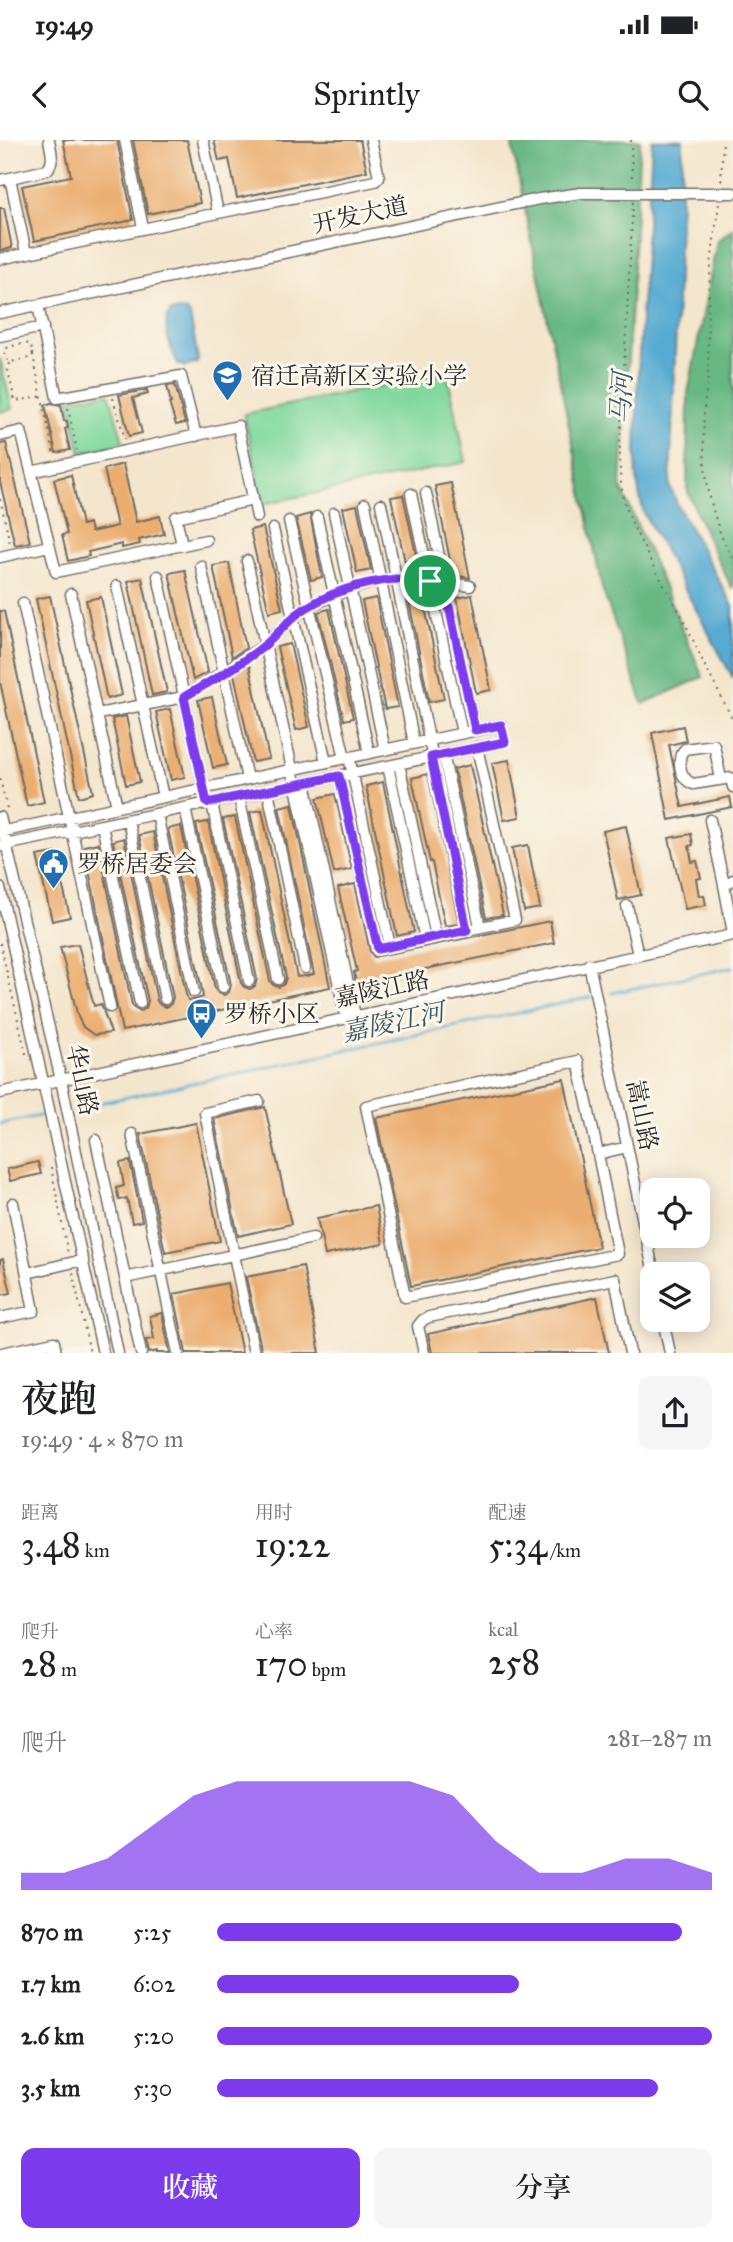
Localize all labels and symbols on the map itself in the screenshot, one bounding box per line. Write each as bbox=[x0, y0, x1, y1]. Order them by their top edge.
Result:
street label: 开发大道 bbox=[310, 190, 410, 240]
school or university icon: 宿迁高新区实验小学 bbox=[211, 359, 245, 403]
place label: 宿迁高新区实验小学 bbox=[251, 361, 467, 391]
water label: 马河 bbox=[604, 367, 639, 425]
pin bbox=[400, 551, 460, 611]
public building icon: 罗桥居委会 bbox=[37, 847, 71, 891]
place label: 罗桥居委会 bbox=[77, 849, 197, 879]
street label: 嘉陵江路 bbox=[332, 964, 432, 1014]
water label: 嘉陵江河 bbox=[339, 995, 451, 1048]
bus stop icon: 罗桥小区 bbox=[184, 997, 218, 1041]
place label: 罗桥小区 bbox=[224, 999, 320, 1029]
street label: 华山路 bbox=[60, 1042, 104, 1118]
street label: 嵩山路 bbox=[620, 1077, 664, 1153]

